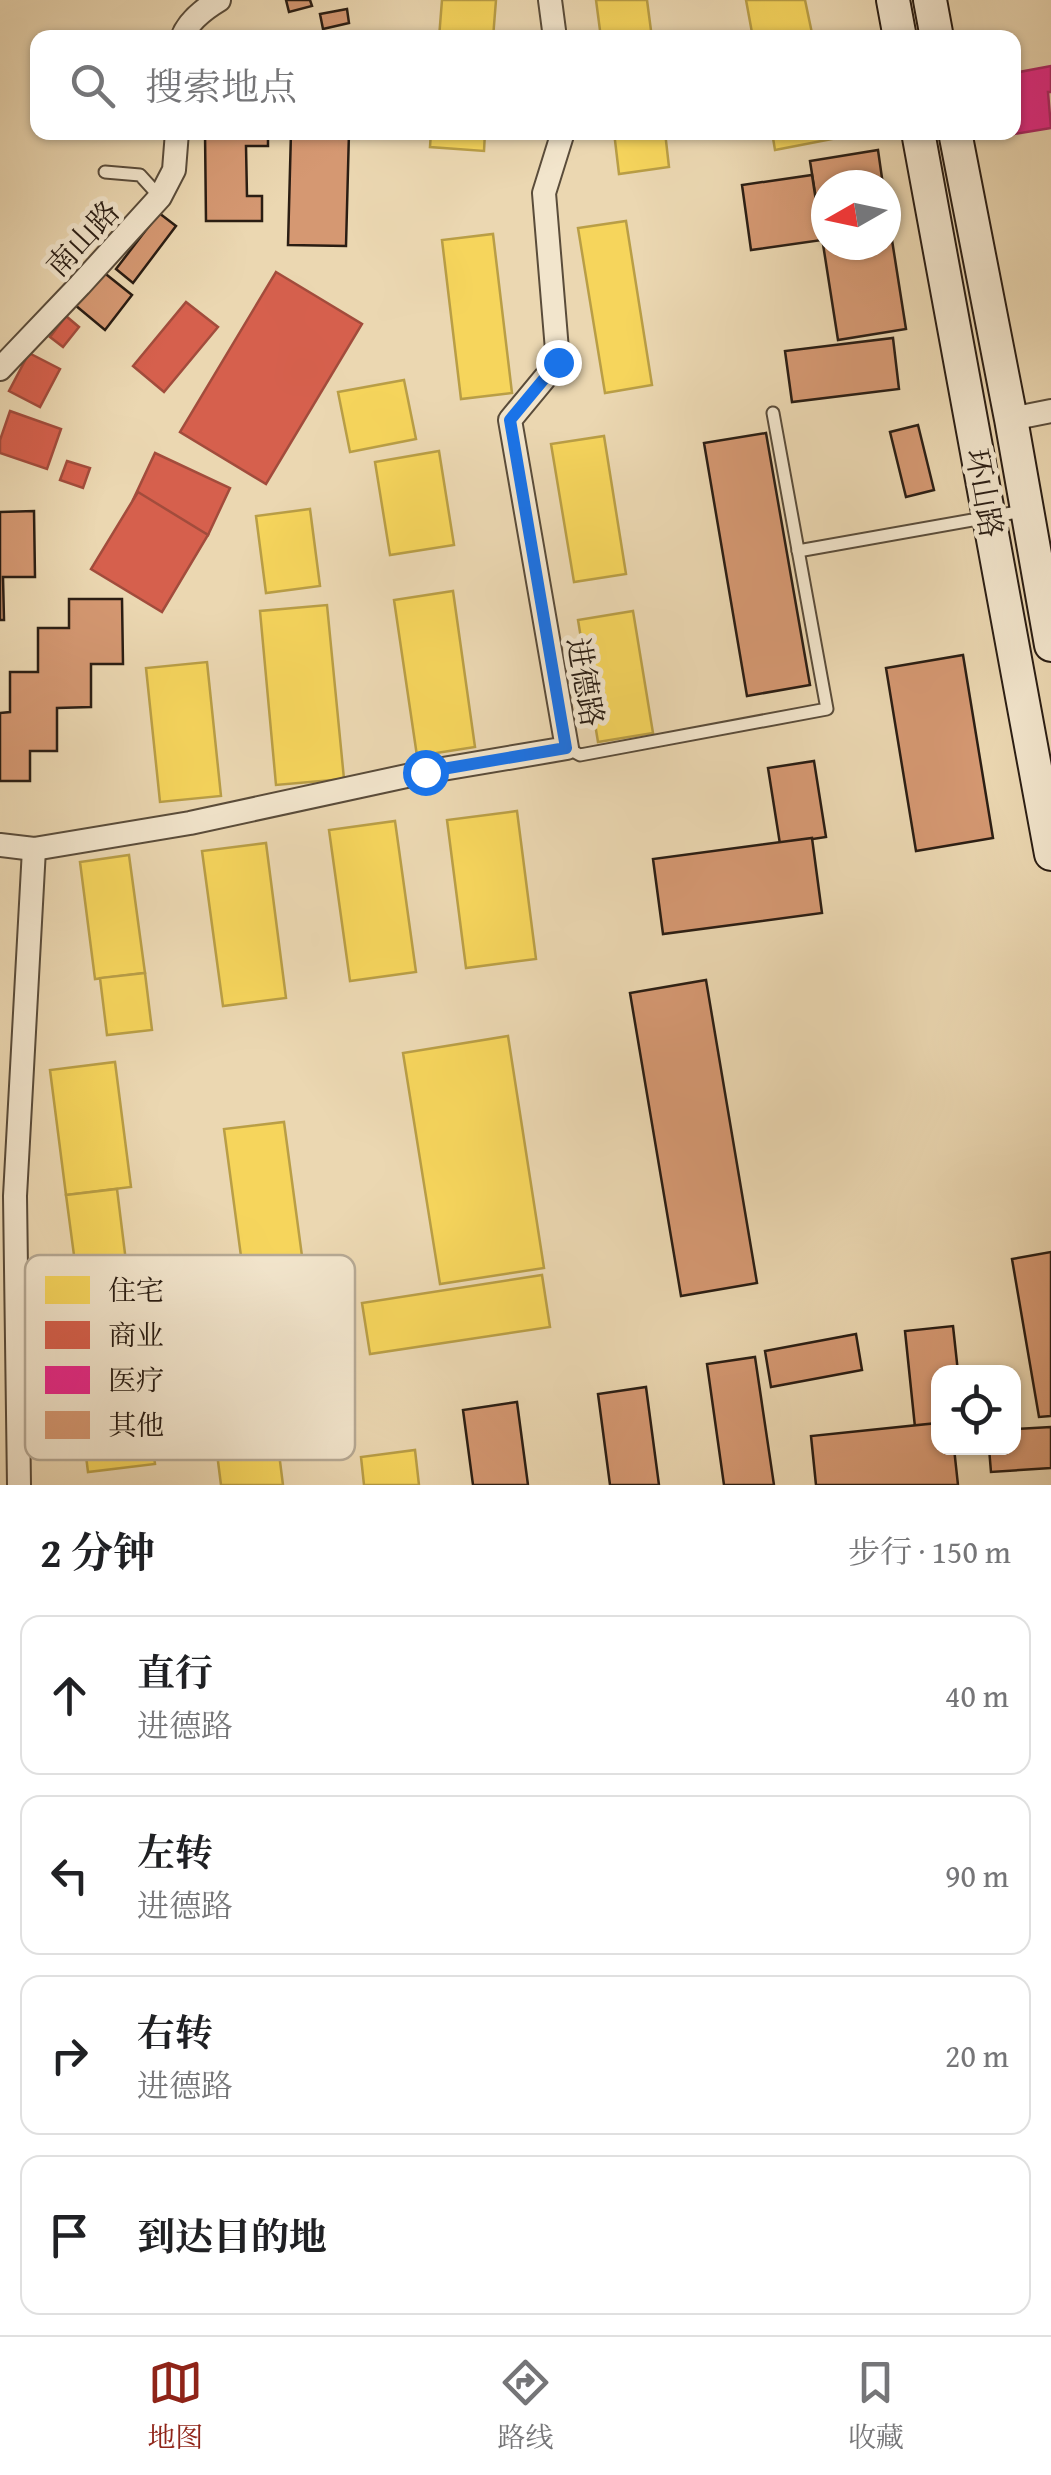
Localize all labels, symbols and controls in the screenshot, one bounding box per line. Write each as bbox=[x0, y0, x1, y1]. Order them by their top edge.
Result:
search box bbox=[30, 30, 1021, 140]
icon: search bbox=[65, 58, 120, 113]
text: 搜索地点 bbox=[145, 58, 297, 114]
north arrow bbox=[811, 170, 901, 260]
street label: 南山路 bbox=[35, 190, 129, 286]
route end bbox=[536, 340, 582, 386]
street label: 环山路 bbox=[956, 445, 1014, 541]
street label: 进德路 bbox=[557, 634, 615, 730]
route start bbox=[403, 750, 449, 796]
legend bbox=[25, 1255, 355, 1460]
text: 住宅 bbox=[108, 1269, 164, 1310]
text: 商业 bbox=[108, 1314, 164, 1355]
text: 医疗 bbox=[108, 1359, 164, 1400]
map controls bbox=[931, 1365, 1021, 1455]
button: locate bbox=[931, 1365, 1021, 1455]
text: 其他 bbox=[108, 1404, 164, 1445]
text: 2 分钟 bbox=[40, 1521, 155, 1582]
text: 步行 · 150 m bbox=[848, 1528, 1011, 1575]
text: 直行 bbox=[137, 1644, 213, 1700]
icon: ahead bbox=[42, 1668, 97, 1723]
text: 40 m bbox=[945, 1672, 1009, 1719]
text: 进德路 bbox=[137, 1702, 233, 1749]
text: 左转 bbox=[137, 1824, 213, 1880]
icon: left bbox=[42, 1848, 97, 1903]
text: 90 m bbox=[945, 1852, 1009, 1899]
text: 进德路 bbox=[137, 1882, 233, 1929]
text: 右转 bbox=[137, 2004, 213, 2060]
icon: right bbox=[42, 2028, 97, 2083]
text: 20 m bbox=[945, 2032, 1009, 2079]
text: 进德路 bbox=[137, 2062, 233, 2109]
icon: arrive bbox=[42, 2208, 97, 2263]
text: 到达目的地 bbox=[137, 2208, 327, 2264]
tab: 地图 bbox=[147, 2355, 203, 2457]
tab: 路线 bbox=[497, 2355, 554, 2457]
tab: 收藏 bbox=[848, 2355, 904, 2457]

